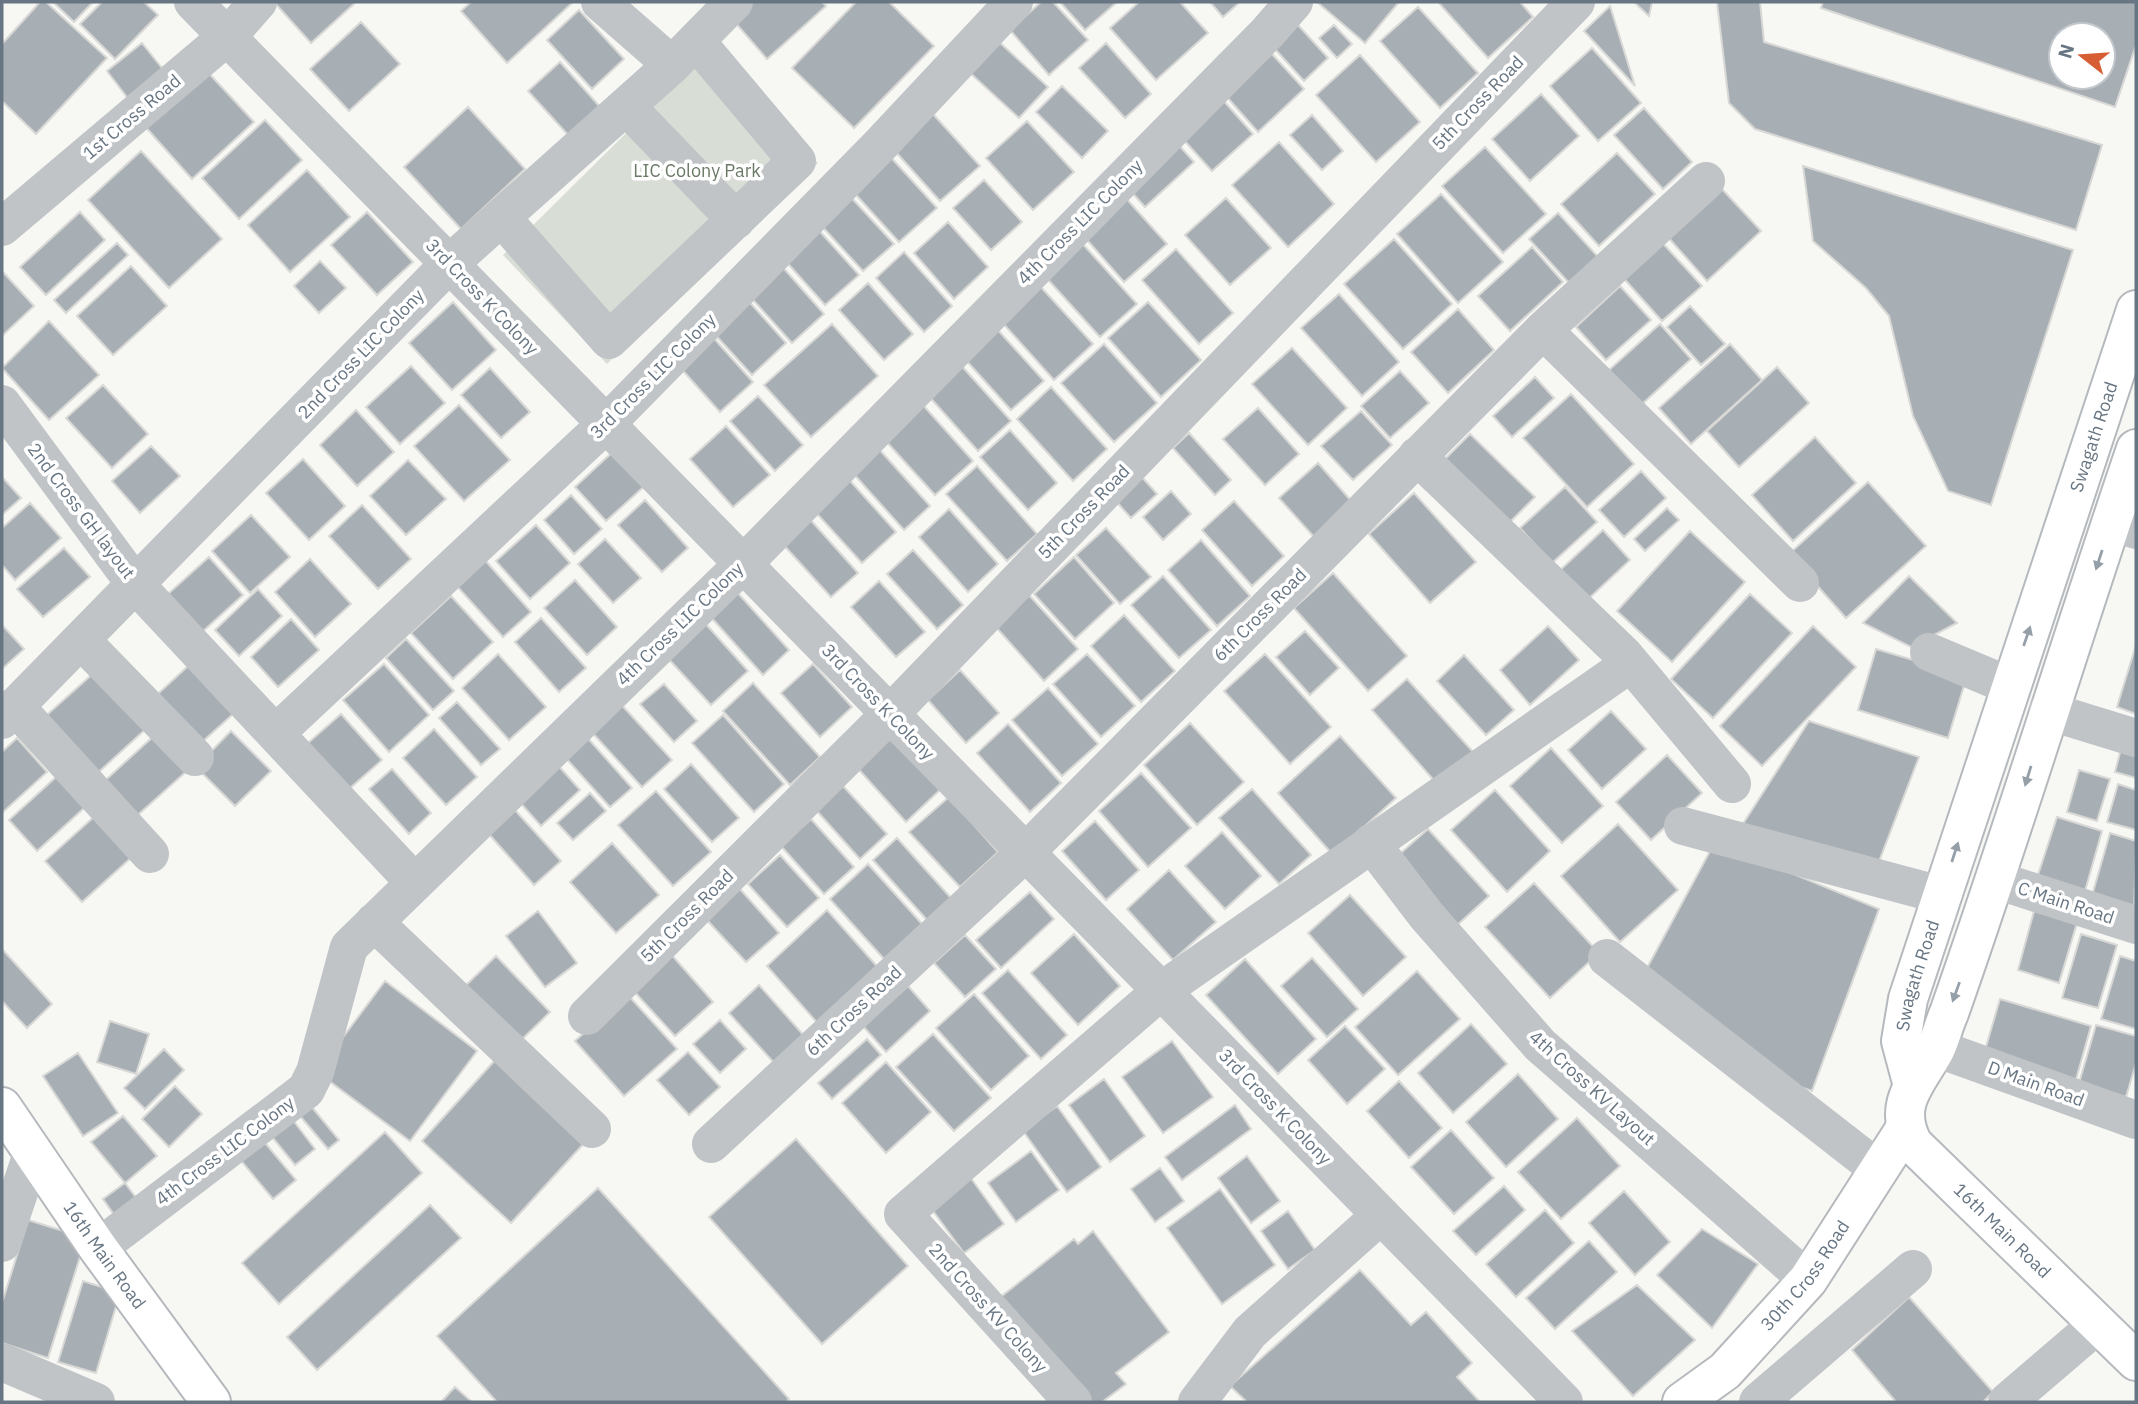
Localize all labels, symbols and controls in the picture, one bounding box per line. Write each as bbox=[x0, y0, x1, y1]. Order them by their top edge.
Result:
north arrow bbox=[2047, 21, 2117, 91]
text: N bbox=[2052, 41, 2079, 61]
street label: 5th Cross Road bbox=[1427, 51, 1528, 155]
street label: 1st Cross Road bbox=[78, 69, 185, 164]
street label: 4th Cross LIC Colony bbox=[1012, 154, 1147, 289]
park label: LIC Colony Park bbox=[633, 159, 761, 182]
street label: 3rd Cross K Colony bbox=[421, 234, 544, 359]
street label: 2nd Cross LIC Colony bbox=[293, 284, 429, 424]
street label: 3rd Cross LIC Colony bbox=[585, 308, 720, 443]
street label: Swagath Road bbox=[2065, 379, 2122, 495]
street label: 2nd Cross GH layout bbox=[23, 438, 140, 583]
street label: 5th Cross Road bbox=[1033, 460, 1134, 564]
one-way arrow bbox=[2093, 550, 2103, 571]
street label: 4th Cross LIC Colony bbox=[611, 557, 748, 690]
street label: 6th Cross Road bbox=[1208, 563, 1311, 666]
one-way arrow bbox=[2022, 625, 2032, 646]
street label: 3rd Cross K Colony bbox=[817, 639, 940, 764]
one-way arrow bbox=[2022, 766, 2033, 787]
one-way arrow bbox=[1951, 841, 1961, 862]
street label: 5th Cross Road bbox=[635, 864, 738, 967]
street label: C Main Road bbox=[2015, 876, 2117, 929]
street label: Swagath Road bbox=[1891, 917, 1944, 1033]
street label: 6th Cross Road bbox=[801, 960, 906, 1061]
one-way arrow bbox=[1950, 981, 1961, 1002]
street label: 4th Cross KV Layout bbox=[1525, 1025, 1660, 1150]
street label: 3rd Cross K Colony bbox=[1214, 1044, 1337, 1169]
street label: D Main Road bbox=[1985, 1055, 2088, 1112]
street label: 4th Cross LIC Colony bbox=[151, 1091, 299, 1210]
street label: 16th Main Road bbox=[1949, 1178, 2056, 1283]
street label: 16th Main Road bbox=[58, 1197, 151, 1313]
street label: 30th Cross Road bbox=[1755, 1216, 1854, 1335]
street label: 2nd Cross KV Colony bbox=[924, 1238, 1053, 1377]

